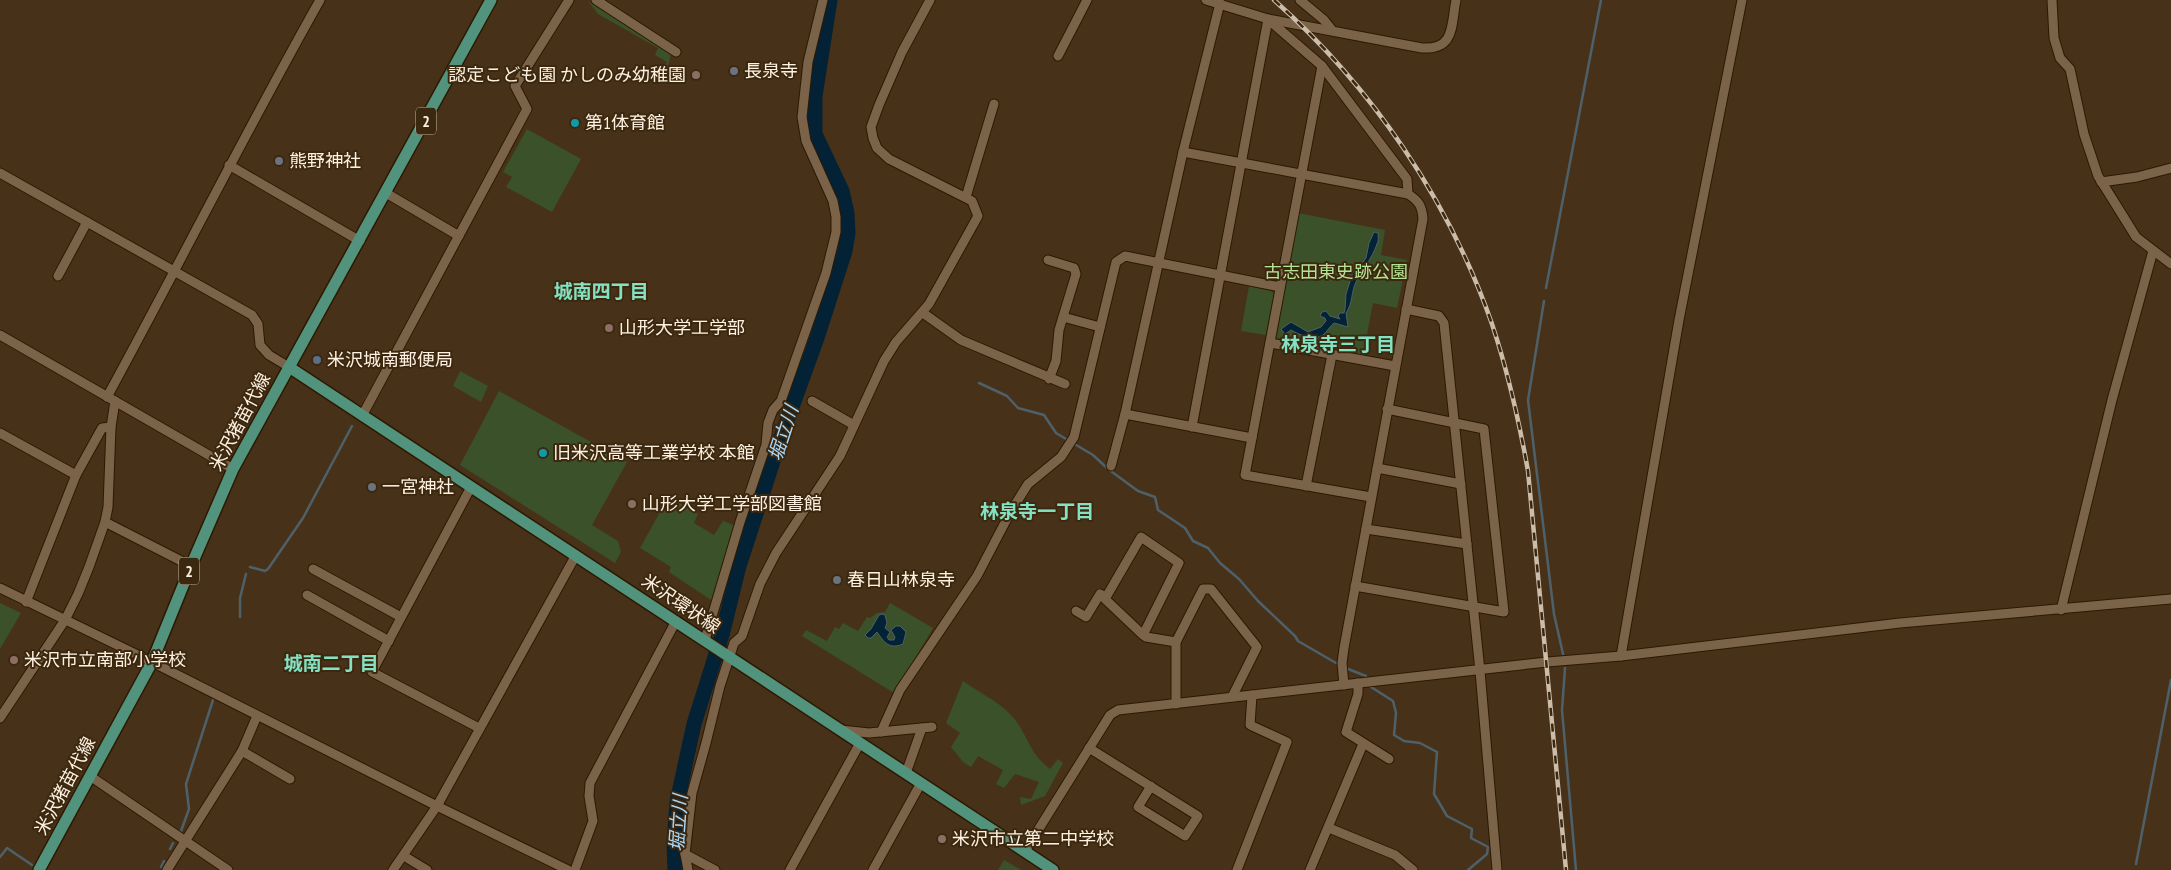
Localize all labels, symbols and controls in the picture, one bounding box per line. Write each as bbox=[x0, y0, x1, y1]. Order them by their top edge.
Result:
place label: 長泉寺 bbox=[744, 59, 798, 82]
place label: 認定こども園 かしのみ幼稚園 bbox=[448, 63, 686, 86]
marker: 長泉寺 bbox=[728, 65, 740, 77]
marker: 認定こども園 かしのみ幼稚園 bbox=[690, 69, 702, 81]
road number: 2 bbox=[416, 108, 436, 134]
place label: 第1体育館 bbox=[585, 111, 665, 134]
marker: 第1体育館 bbox=[569, 117, 581, 129]
place label: 熊野神社 bbox=[289, 149, 361, 172]
marker: 熊野神社 bbox=[273, 155, 285, 167]
park label: 古志田東史跡公園 bbox=[1264, 260, 1408, 283]
district label: 城南四丁目 bbox=[553, 279, 649, 303]
place label: 山形大学工学部 bbox=[619, 316, 745, 339]
marker: 山形大学工学部 bbox=[603, 322, 615, 334]
district label: 林泉寺三丁目 bbox=[1281, 332, 1395, 356]
place label: 米沢城南郵便局 bbox=[327, 348, 453, 371]
marker: 米沢城南郵便局 bbox=[311, 354, 323, 366]
street label: 米沢猪苗代線 bbox=[204, 369, 275, 475]
water label: 堀立川 bbox=[763, 400, 804, 464]
place label: 旧米沢高等工業学校 本館 bbox=[553, 441, 755, 464]
marker: 旧米沢高等工業学校 本館 bbox=[537, 447, 549, 459]
place label: 一宮神社 bbox=[382, 475, 454, 498]
marker: 一宮神社 bbox=[366, 481, 378, 493]
place label: 山形大学工学部図書館 bbox=[642, 492, 822, 515]
marker: 山形大学工学部図書館 bbox=[626, 498, 638, 510]
district label: 林泉寺一丁目 bbox=[980, 499, 1094, 523]
road number: 2 bbox=[179, 558, 199, 584]
place label: 春日山林泉寺 bbox=[847, 568, 955, 591]
street label: 米沢環状線 bbox=[638, 569, 725, 638]
marker: 春日山林泉寺 bbox=[831, 574, 843, 586]
place label: 米沢市立南部小学校 bbox=[24, 648, 186, 671]
district label: 城南二丁目 bbox=[283, 651, 379, 675]
marker: 米沢市立南部小学校 bbox=[8, 654, 20, 666]
street label: 米沢猪苗代線 bbox=[29, 733, 100, 839]
water label: 堀立川 bbox=[664, 792, 692, 852]
place label: 米沢市立第二中学校 bbox=[952, 827, 1114, 850]
marker: 米沢市立第二中学校 bbox=[936, 833, 948, 845]

